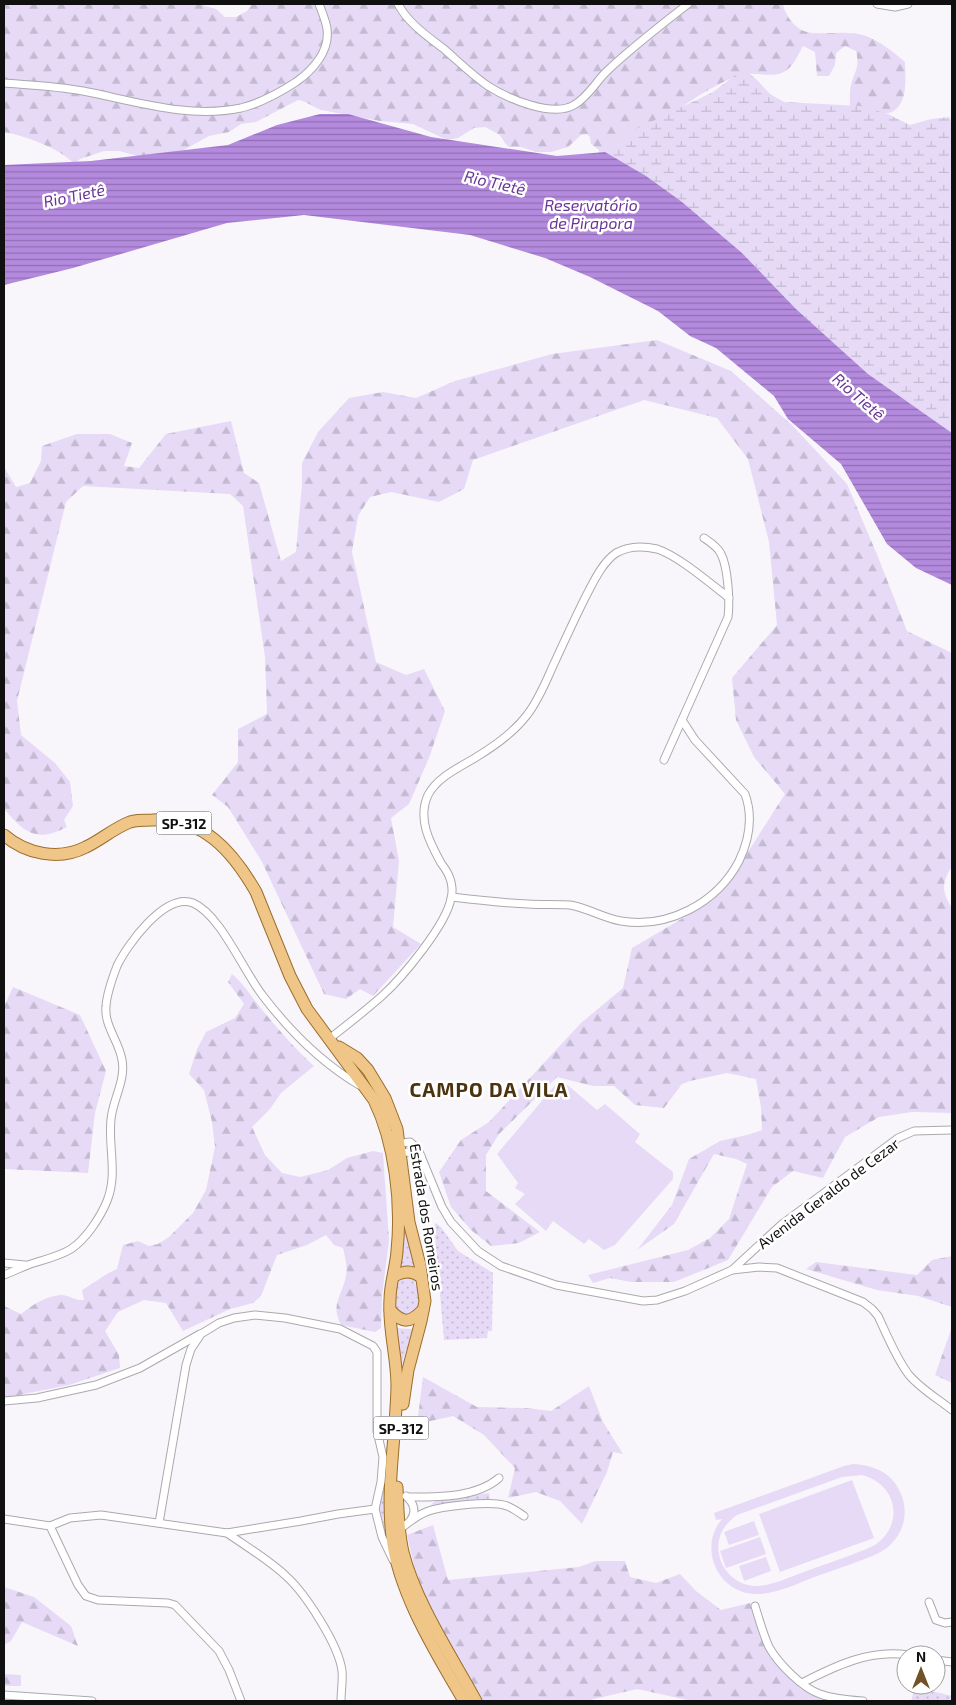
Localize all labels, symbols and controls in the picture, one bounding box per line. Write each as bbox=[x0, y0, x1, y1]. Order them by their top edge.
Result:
water label: Rio Tietê bbox=[462, 166, 528, 198]
water label: Rio Tietê bbox=[42, 179, 107, 211]
water label: Reservatório de Pirapora bbox=[544, 195, 638, 232]
water label: Rio Tietê bbox=[829, 368, 889, 424]
road number: SP-312 bbox=[156, 811, 212, 834]
district label: CAMPO DA VILA bbox=[410, 1077, 568, 1101]
street label: Avenida Geraldo de Cezar bbox=[754, 1134, 902, 1252]
street label: Estrada dos Romeiros bbox=[406, 1142, 448, 1292]
road number: SP-312 bbox=[374, 1416, 428, 1440]
north arrow bbox=[896, 1645, 946, 1695]
text: N bbox=[916, 1648, 926, 1665]

